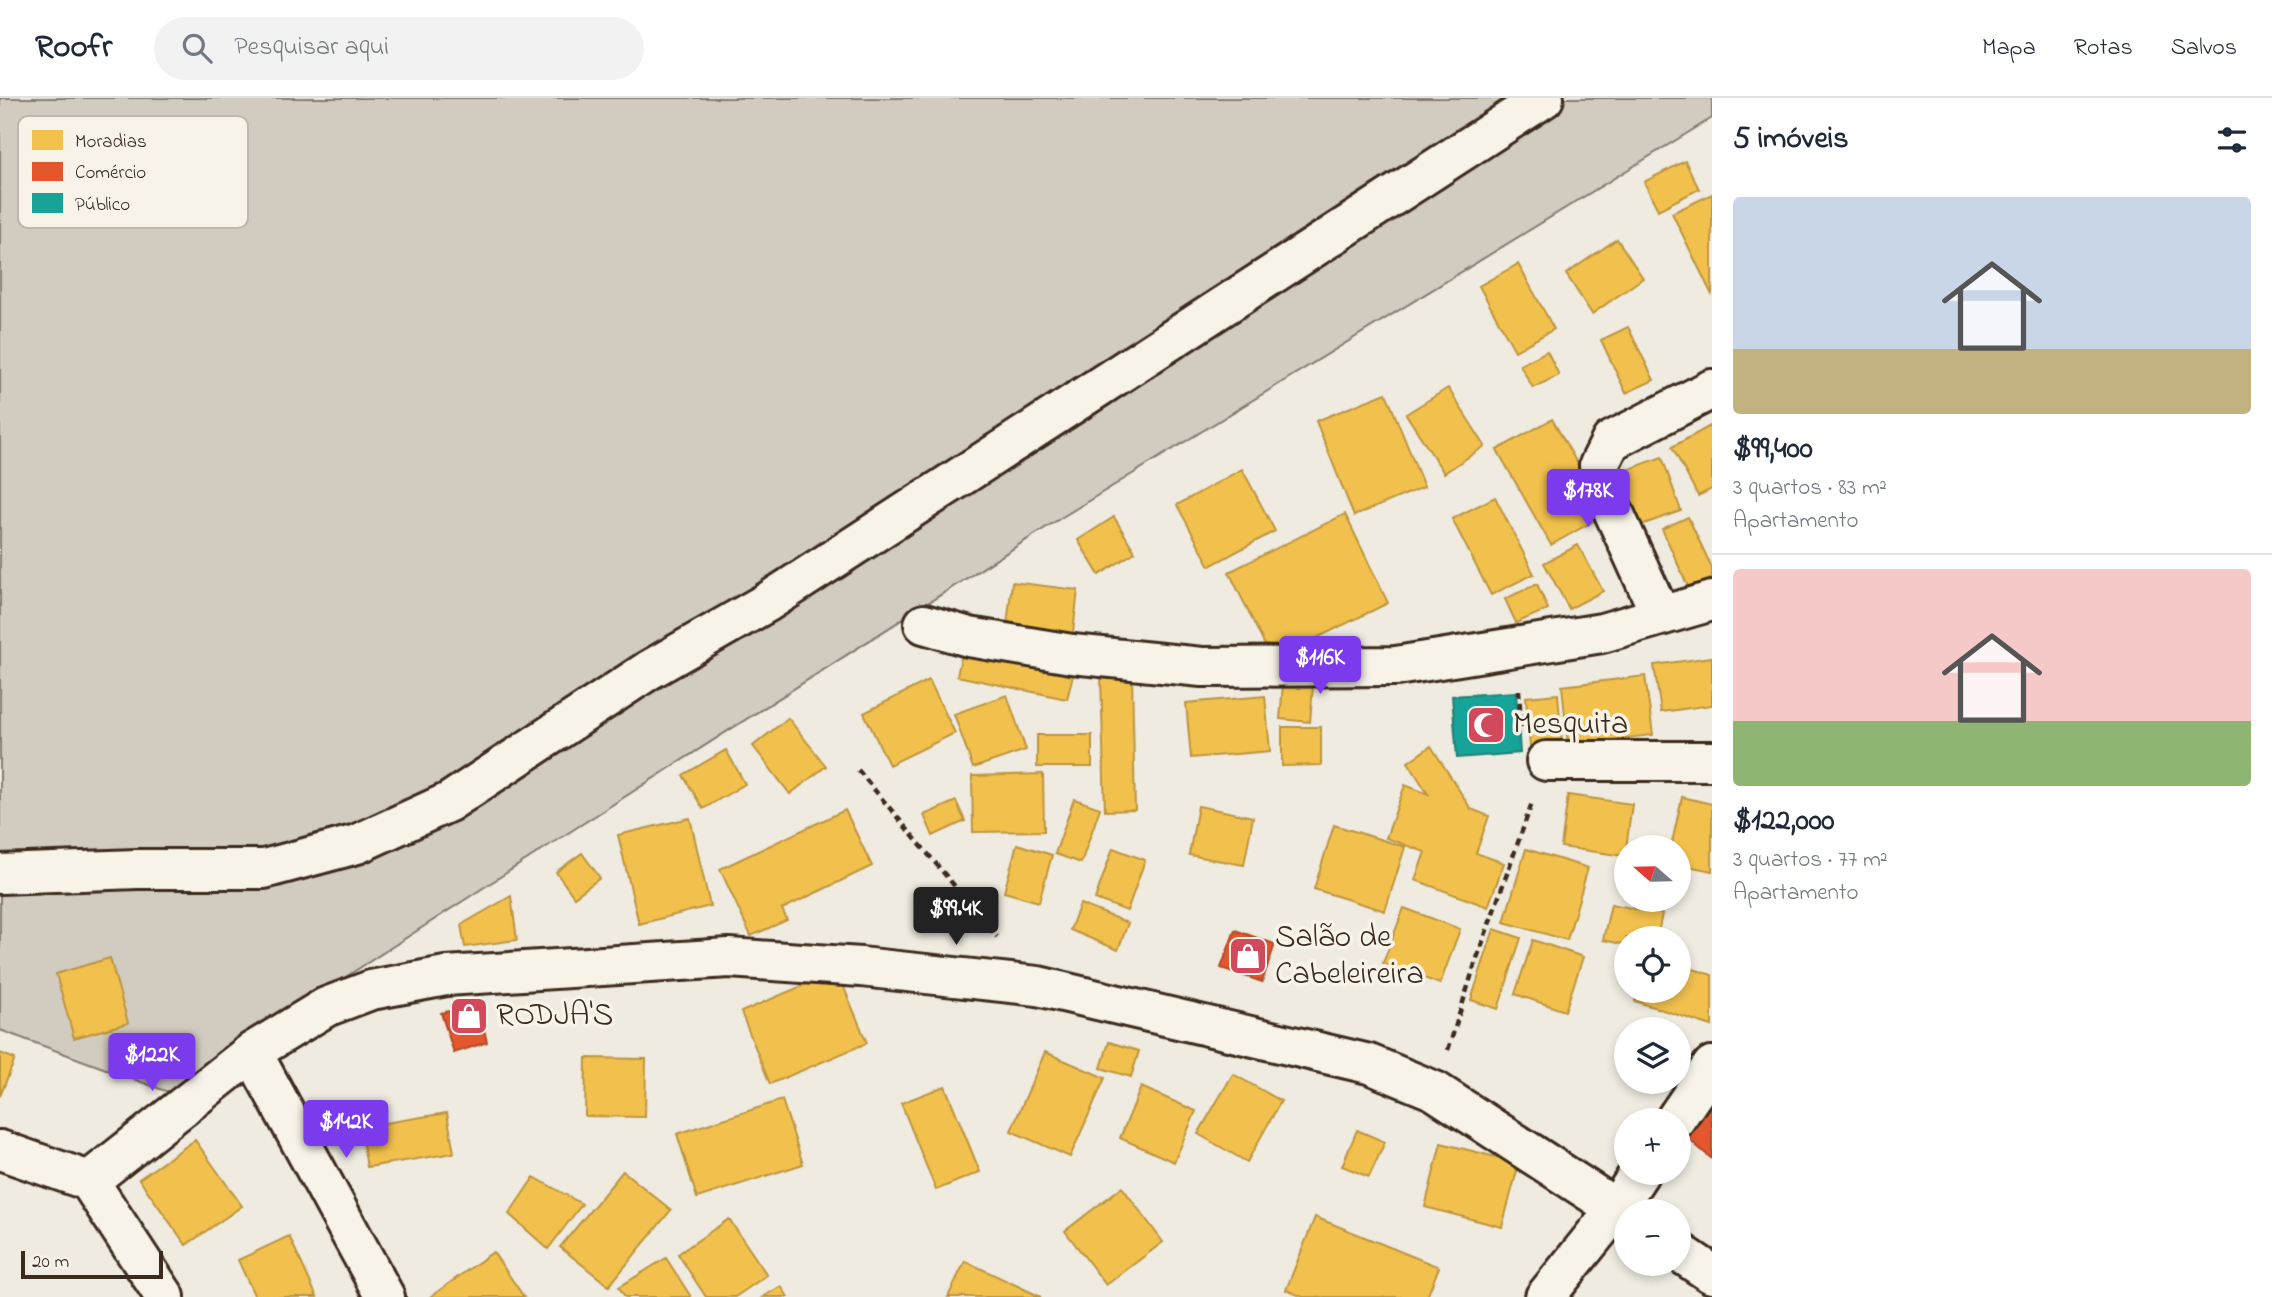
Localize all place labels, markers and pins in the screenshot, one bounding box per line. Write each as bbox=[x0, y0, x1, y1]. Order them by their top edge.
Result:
pin: $178K bbox=[1539, 470, 1637, 529]
pin: $116K bbox=[1271, 636, 1369, 696]
place label: Mesquita bbox=[1513, 702, 1628, 749]
mosque icon: Mesquita bbox=[1465, 704, 1507, 746]
pin: $99.4K bbox=[899, 888, 1013, 947]
place label: Salão de Cabeleireira bbox=[1275, 915, 1424, 999]
shop icon: Salão de Cabeleireira bbox=[1227, 935, 1269, 977]
place label: RODJA'S bbox=[496, 993, 613, 1040]
shop icon: RODJA'S bbox=[448, 995, 490, 1037]
pin: $122K bbox=[103, 1034, 201, 1093]
pin: $142K bbox=[297, 1100, 395, 1160]

